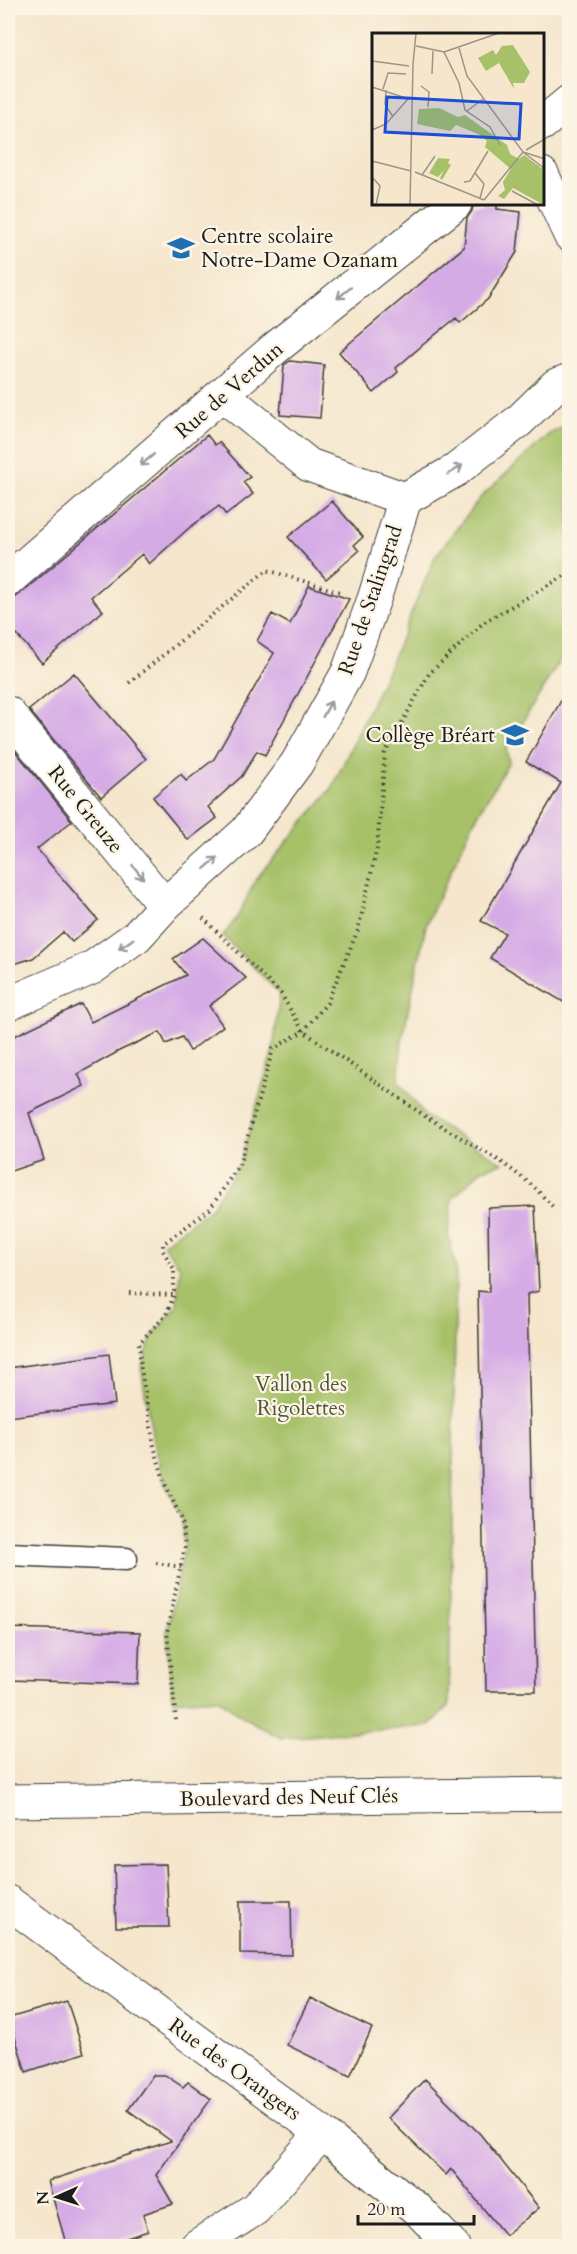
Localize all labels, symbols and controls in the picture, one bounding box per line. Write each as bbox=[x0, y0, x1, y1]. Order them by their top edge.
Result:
inset map bbox=[372, 33, 544, 206]
place label: Centre scolaire Notre-Dame Ozanam bbox=[201, 222, 398, 275]
school or university icon: Centre scolaire Notre-Dame Ozanam bbox=[166, 233, 196, 263]
one-way arrow bbox=[336, 287, 352, 300]
street label: Rue de Verdun bbox=[169, 335, 290, 446]
one-way arrow bbox=[140, 453, 155, 467]
one-way arrow bbox=[446, 464, 463, 476]
street label: Rue de Stalingrad bbox=[331, 521, 410, 679]
one-way arrow bbox=[321, 701, 333, 718]
school or university icon: Collège Bréart bbox=[500, 720, 530, 750]
place label: Collège Bréart bbox=[366, 721, 495, 750]
street label: Rue Greuze bbox=[41, 759, 130, 859]
one-way arrow bbox=[202, 857, 218, 871]
one-way arrow bbox=[131, 864, 145, 879]
one-way arrow bbox=[118, 937, 134, 950]
park label: Vallon des Rigolettes bbox=[255, 1370, 347, 1423]
street label: Boulevard des Neuf Clés bbox=[179, 1781, 399, 1814]
street label: Rue des Orangers bbox=[162, 2011, 307, 2127]
north arrow bbox=[27, 2167, 87, 2227]
scale bar bbox=[358, 2188, 474, 2226]
text: N bbox=[32, 2190, 54, 2205]
text: 20 m bbox=[367, 2197, 406, 2222]

